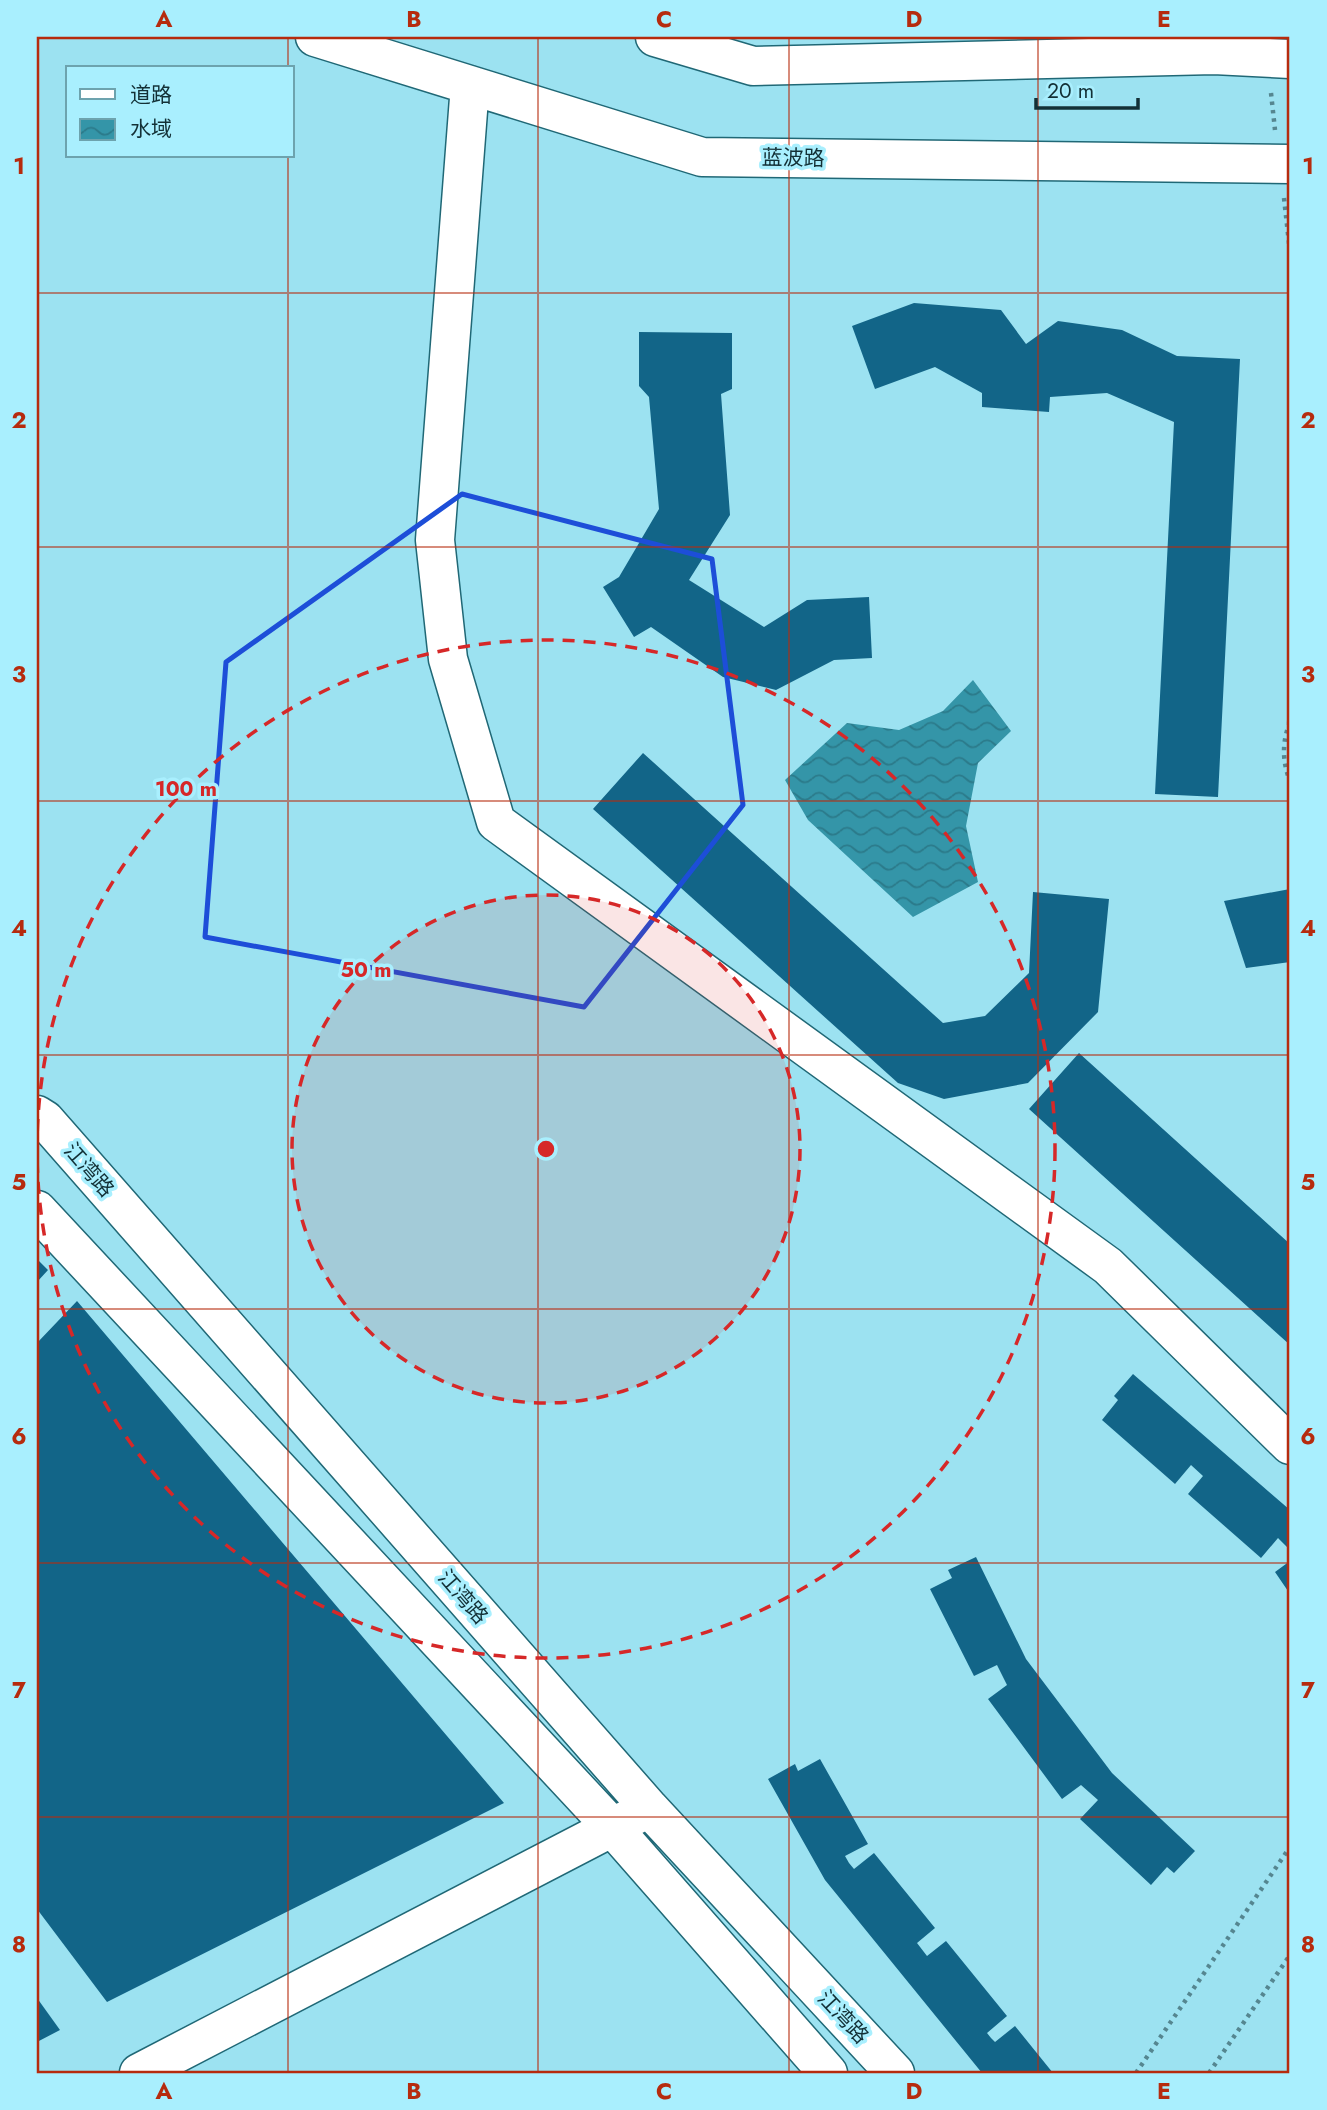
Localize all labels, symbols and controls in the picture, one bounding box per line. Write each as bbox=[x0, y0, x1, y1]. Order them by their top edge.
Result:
text: A bbox=[155, 2, 173, 36]
text: B bbox=[406, 2, 422, 36]
text: C bbox=[656, 2, 672, 36]
text: D bbox=[906, 2, 923, 36]
text: E bbox=[1157, 2, 1171, 36]
legend bbox=[66, 66, 294, 158]
scale bar bbox=[1036, 66, 1138, 110]
text: 20 m bbox=[1047, 76, 1094, 106]
text: 道路 bbox=[130, 80, 172, 110]
text: 水域 bbox=[130, 114, 172, 144]
street label: 蓝波路 bbox=[761, 142, 825, 174]
text: 1 bbox=[13, 149, 25, 183]
text: 1 bbox=[1302, 149, 1314, 183]
text: 2 bbox=[11, 403, 27, 437]
text: 2 bbox=[1300, 403, 1316, 437]
text: 3 bbox=[12, 657, 26, 691]
text: 3 bbox=[1301, 657, 1315, 691]
text: 100 m bbox=[155, 774, 217, 804]
text: 4 bbox=[11, 911, 27, 945]
text: 4 bbox=[1300, 911, 1316, 945]
text: 50 m bbox=[341, 955, 391, 985]
street label: 江湾路 bbox=[57, 1136, 121, 1204]
centre of rings bbox=[534, 1137, 558, 1161]
text: 5 bbox=[12, 1165, 26, 1199]
text: 5 bbox=[1301, 1165, 1315, 1199]
text: 6 bbox=[11, 1419, 27, 1453]
text: 6 bbox=[1300, 1419, 1316, 1453]
street label: 江湾路 bbox=[431, 1563, 495, 1631]
text: 7 bbox=[12, 1673, 26, 1707]
text: 7 bbox=[1301, 1673, 1315, 1707]
text: 8 bbox=[12, 1927, 26, 1961]
text: 8 bbox=[1301, 1927, 1315, 1961]
street label: 江湾路 bbox=[811, 1984, 875, 2050]
text: A bbox=[155, 2074, 173, 2108]
text: B bbox=[406, 2074, 422, 2108]
text: C bbox=[656, 2074, 672, 2108]
text: D bbox=[906, 2074, 923, 2108]
text: E bbox=[1157, 2074, 1171, 2108]

